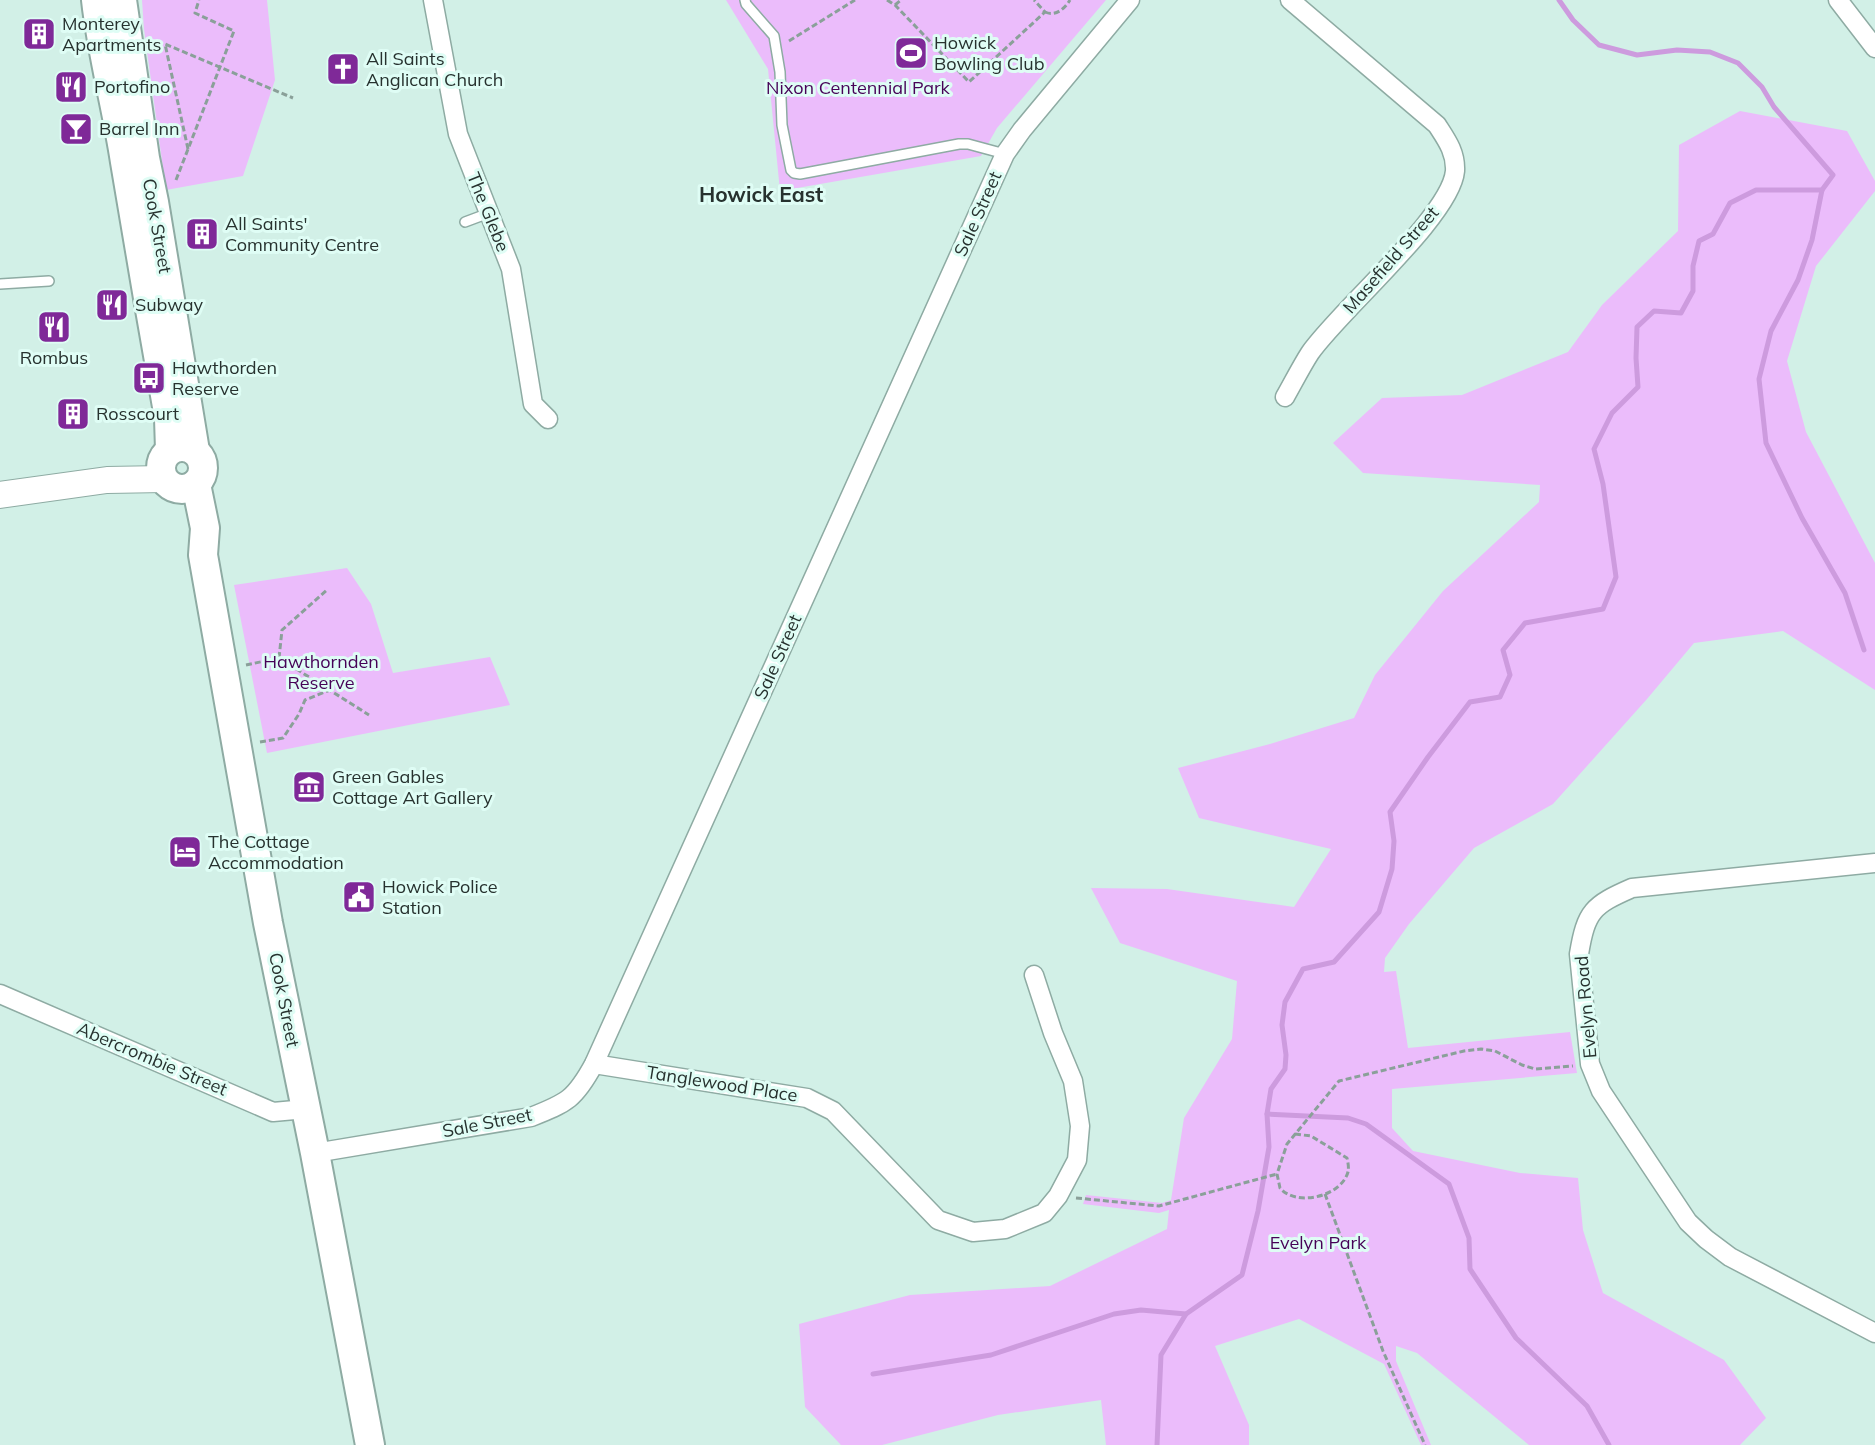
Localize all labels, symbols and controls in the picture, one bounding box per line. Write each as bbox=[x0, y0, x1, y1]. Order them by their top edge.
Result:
place label: Monterey Apartments bbox=[62, 12, 162, 56]
building icon: Monterey Apartments bbox=[21, 16, 57, 52]
place label: Howick Bowling Club bbox=[934, 31, 1044, 75]
sports icon: Howick Bowling Club bbox=[893, 35, 929, 71]
place label: All Saints Anglican Church bbox=[366, 47, 503, 91]
church icon: All Saints Anglican Church bbox=[325, 51, 361, 87]
restaurant icon: Portofino bbox=[53, 69, 89, 105]
place label: Portofino bbox=[94, 75, 170, 98]
park label: Nixon Centennial Park bbox=[766, 76, 951, 99]
bar icon: Barrel Inn bbox=[58, 111, 94, 147]
place label: Barrel Inn bbox=[99, 117, 180, 140]
street label: Sale Street bbox=[949, 168, 1006, 260]
street label: The Glebe bbox=[462, 169, 515, 255]
street label: Cook Street bbox=[138, 177, 177, 275]
district label: Howick East bbox=[699, 181, 823, 207]
street label: Masefield Street bbox=[1338, 201, 1443, 318]
place label: All Saints' Community Centre bbox=[225, 212, 379, 256]
building icon: All Saints' Community Centre bbox=[184, 216, 220, 252]
restaurant icon: Subway bbox=[94, 287, 130, 323]
place label: Subway bbox=[135, 293, 203, 316]
restaurant icon: Rombus bbox=[36, 309, 72, 345]
place label: Rombus bbox=[20, 346, 88, 369]
place label: Hawthorden Reserve bbox=[172, 356, 277, 400]
bus stop icon: Hawthorden Reserve bbox=[131, 360, 167, 396]
building icon: Rosscourt bbox=[55, 396, 91, 432]
place label: Rosscourt bbox=[96, 402, 179, 425]
street label: Sale Street bbox=[749, 611, 806, 703]
park label: Hawthornden Reserve bbox=[263, 650, 379, 694]
place label: Green Gables Cottage Art Gallery bbox=[332, 765, 493, 809]
museum icon: Green Gables Cottage Art Gallery bbox=[291, 769, 327, 805]
place label: The Cottage Accommodation bbox=[208, 830, 344, 874]
hotel icon: The Cottage Accommodation bbox=[167, 834, 203, 870]
place label: Howick Police Station bbox=[382, 875, 497, 919]
public building icon: Howick Police Station bbox=[341, 879, 377, 915]
street label: Cook Street bbox=[264, 951, 305, 1049]
street label: Evelyn Road bbox=[1570, 955, 1601, 1059]
street label: Abercrombie Street bbox=[74, 1016, 231, 1101]
street label: Tanglewood Place bbox=[645, 1060, 799, 1107]
street label: Sale Street bbox=[440, 1103, 534, 1142]
park label: Evelyn Park bbox=[1270, 1231, 1367, 1254]

